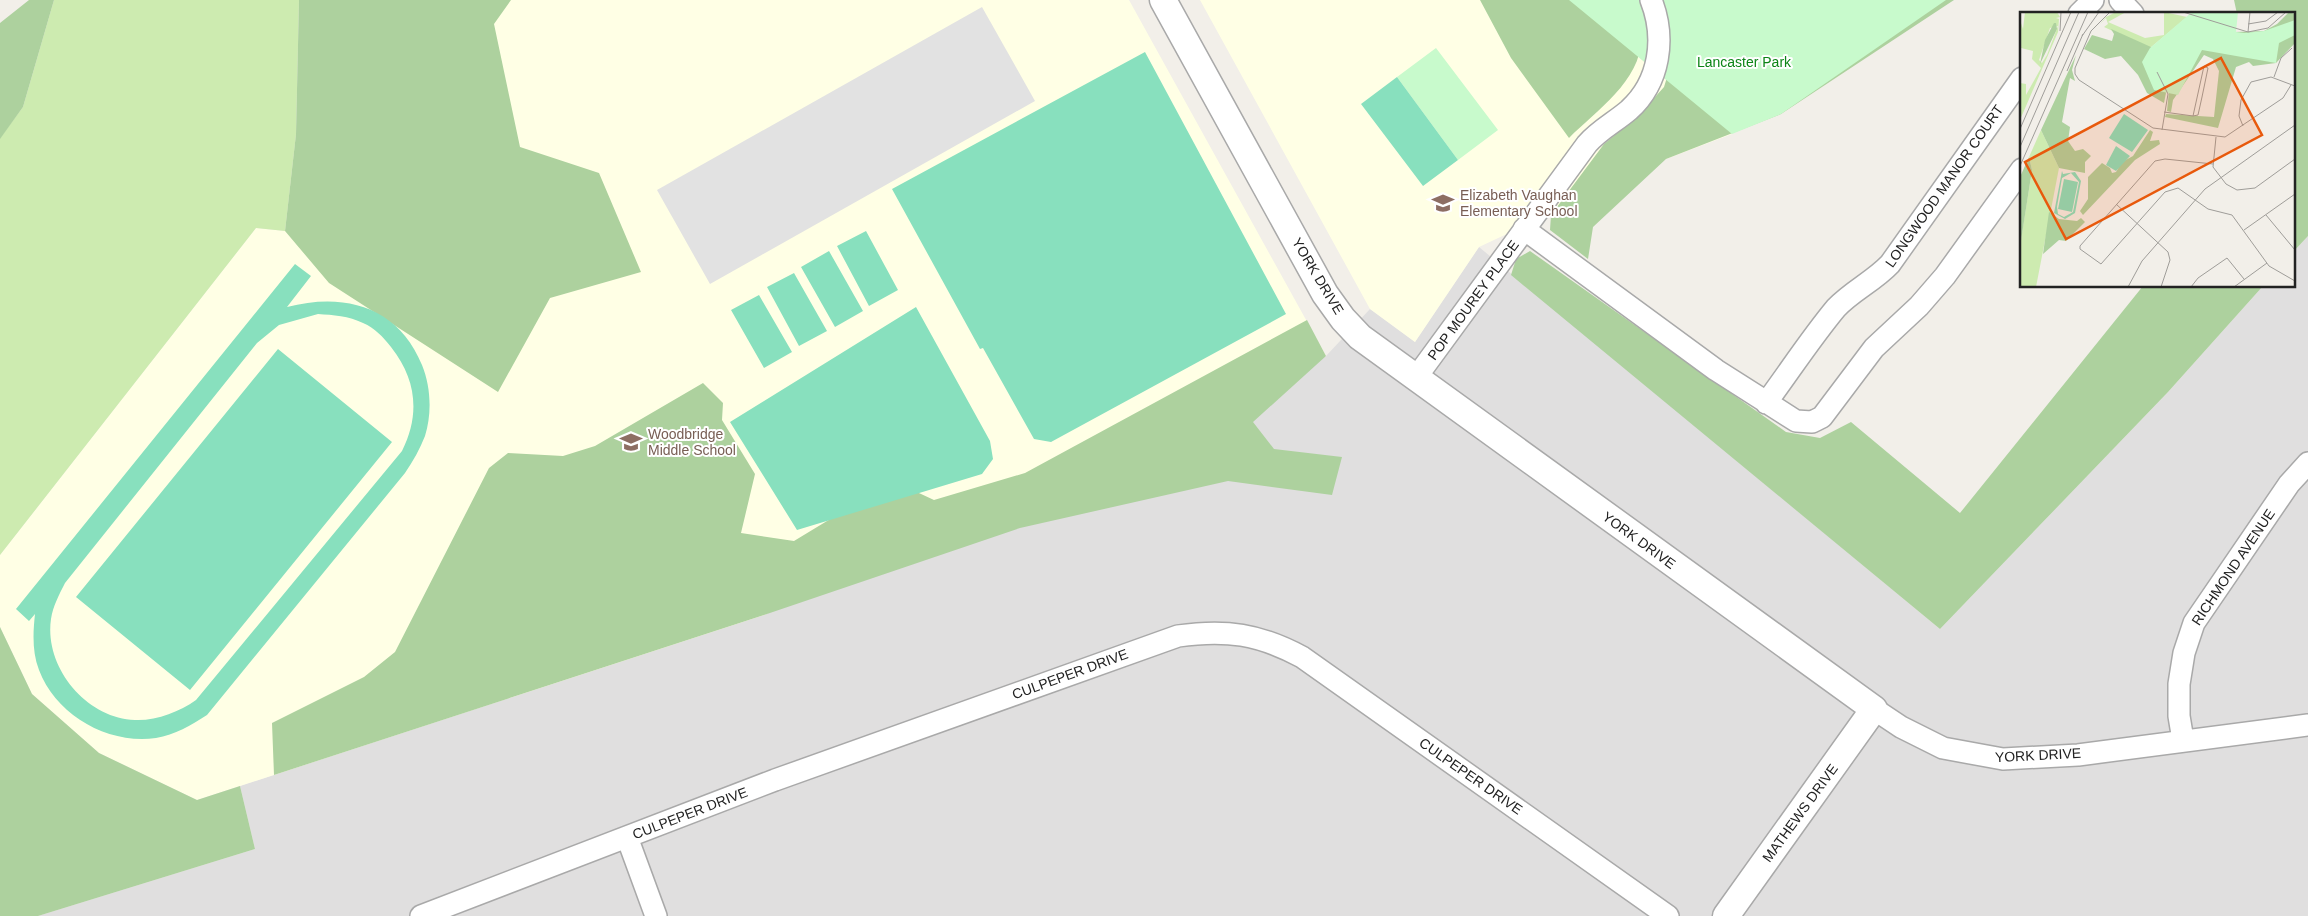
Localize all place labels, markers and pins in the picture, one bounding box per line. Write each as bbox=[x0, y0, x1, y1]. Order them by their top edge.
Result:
place label: Elizabeth Vaughan Elementary School bbox=[1460, 187, 1578, 219]
school or university icon: Elizabeth Vaughan Elementary School bbox=[1430, 190, 1456, 216]
place label: Woodbridge Middle School bbox=[648, 426, 736, 458]
school or university icon: Woodbridge Middle School bbox=[618, 429, 644, 455]

